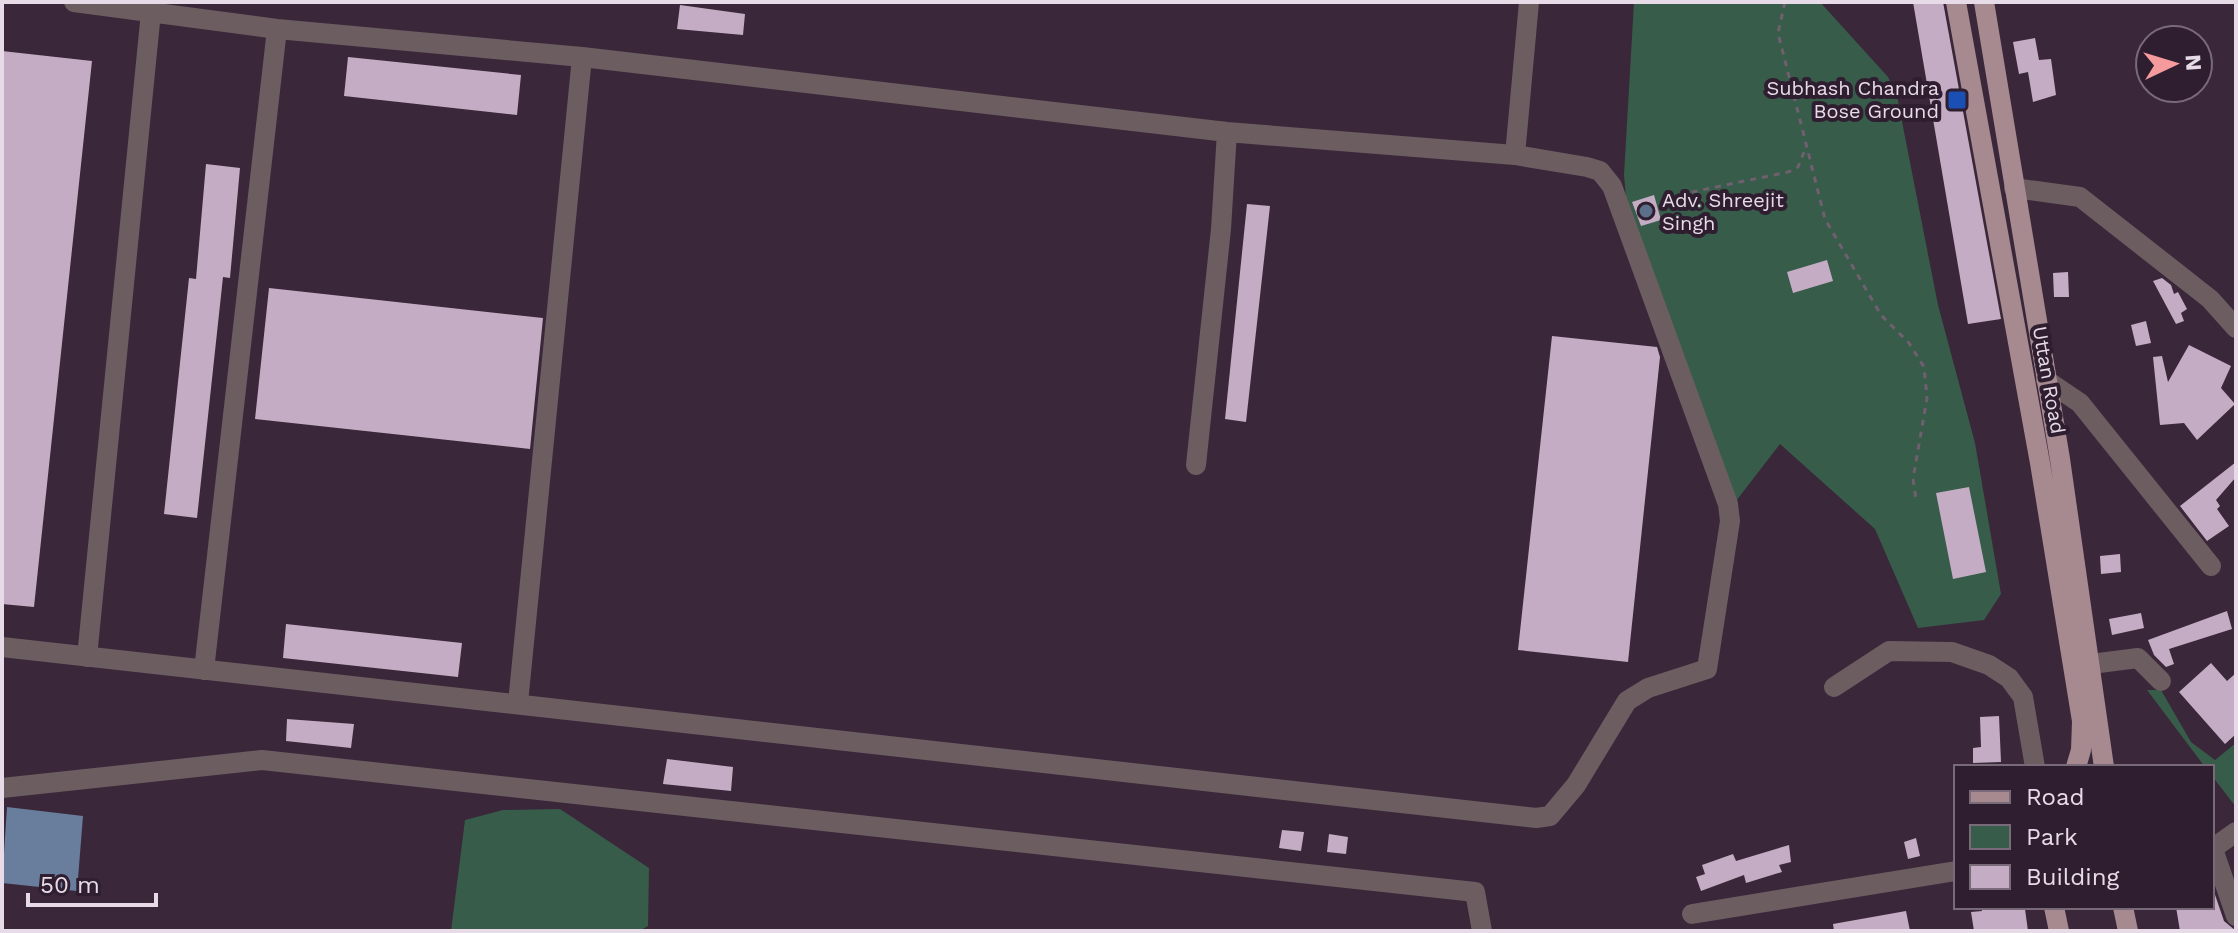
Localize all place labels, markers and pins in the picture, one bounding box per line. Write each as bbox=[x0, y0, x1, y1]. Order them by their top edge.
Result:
place label: Subhash Chandra Bose Ground bbox=[1766, 76, 1939, 123]
marker: Subhash Chandra Bose Ground bbox=[1946, 89, 1968, 111]
place label: Adv. Shreejit Singh bbox=[1662, 188, 1784, 235]
marker: Adv. Shreejit Singh bbox=[1637, 202, 1655, 220]

